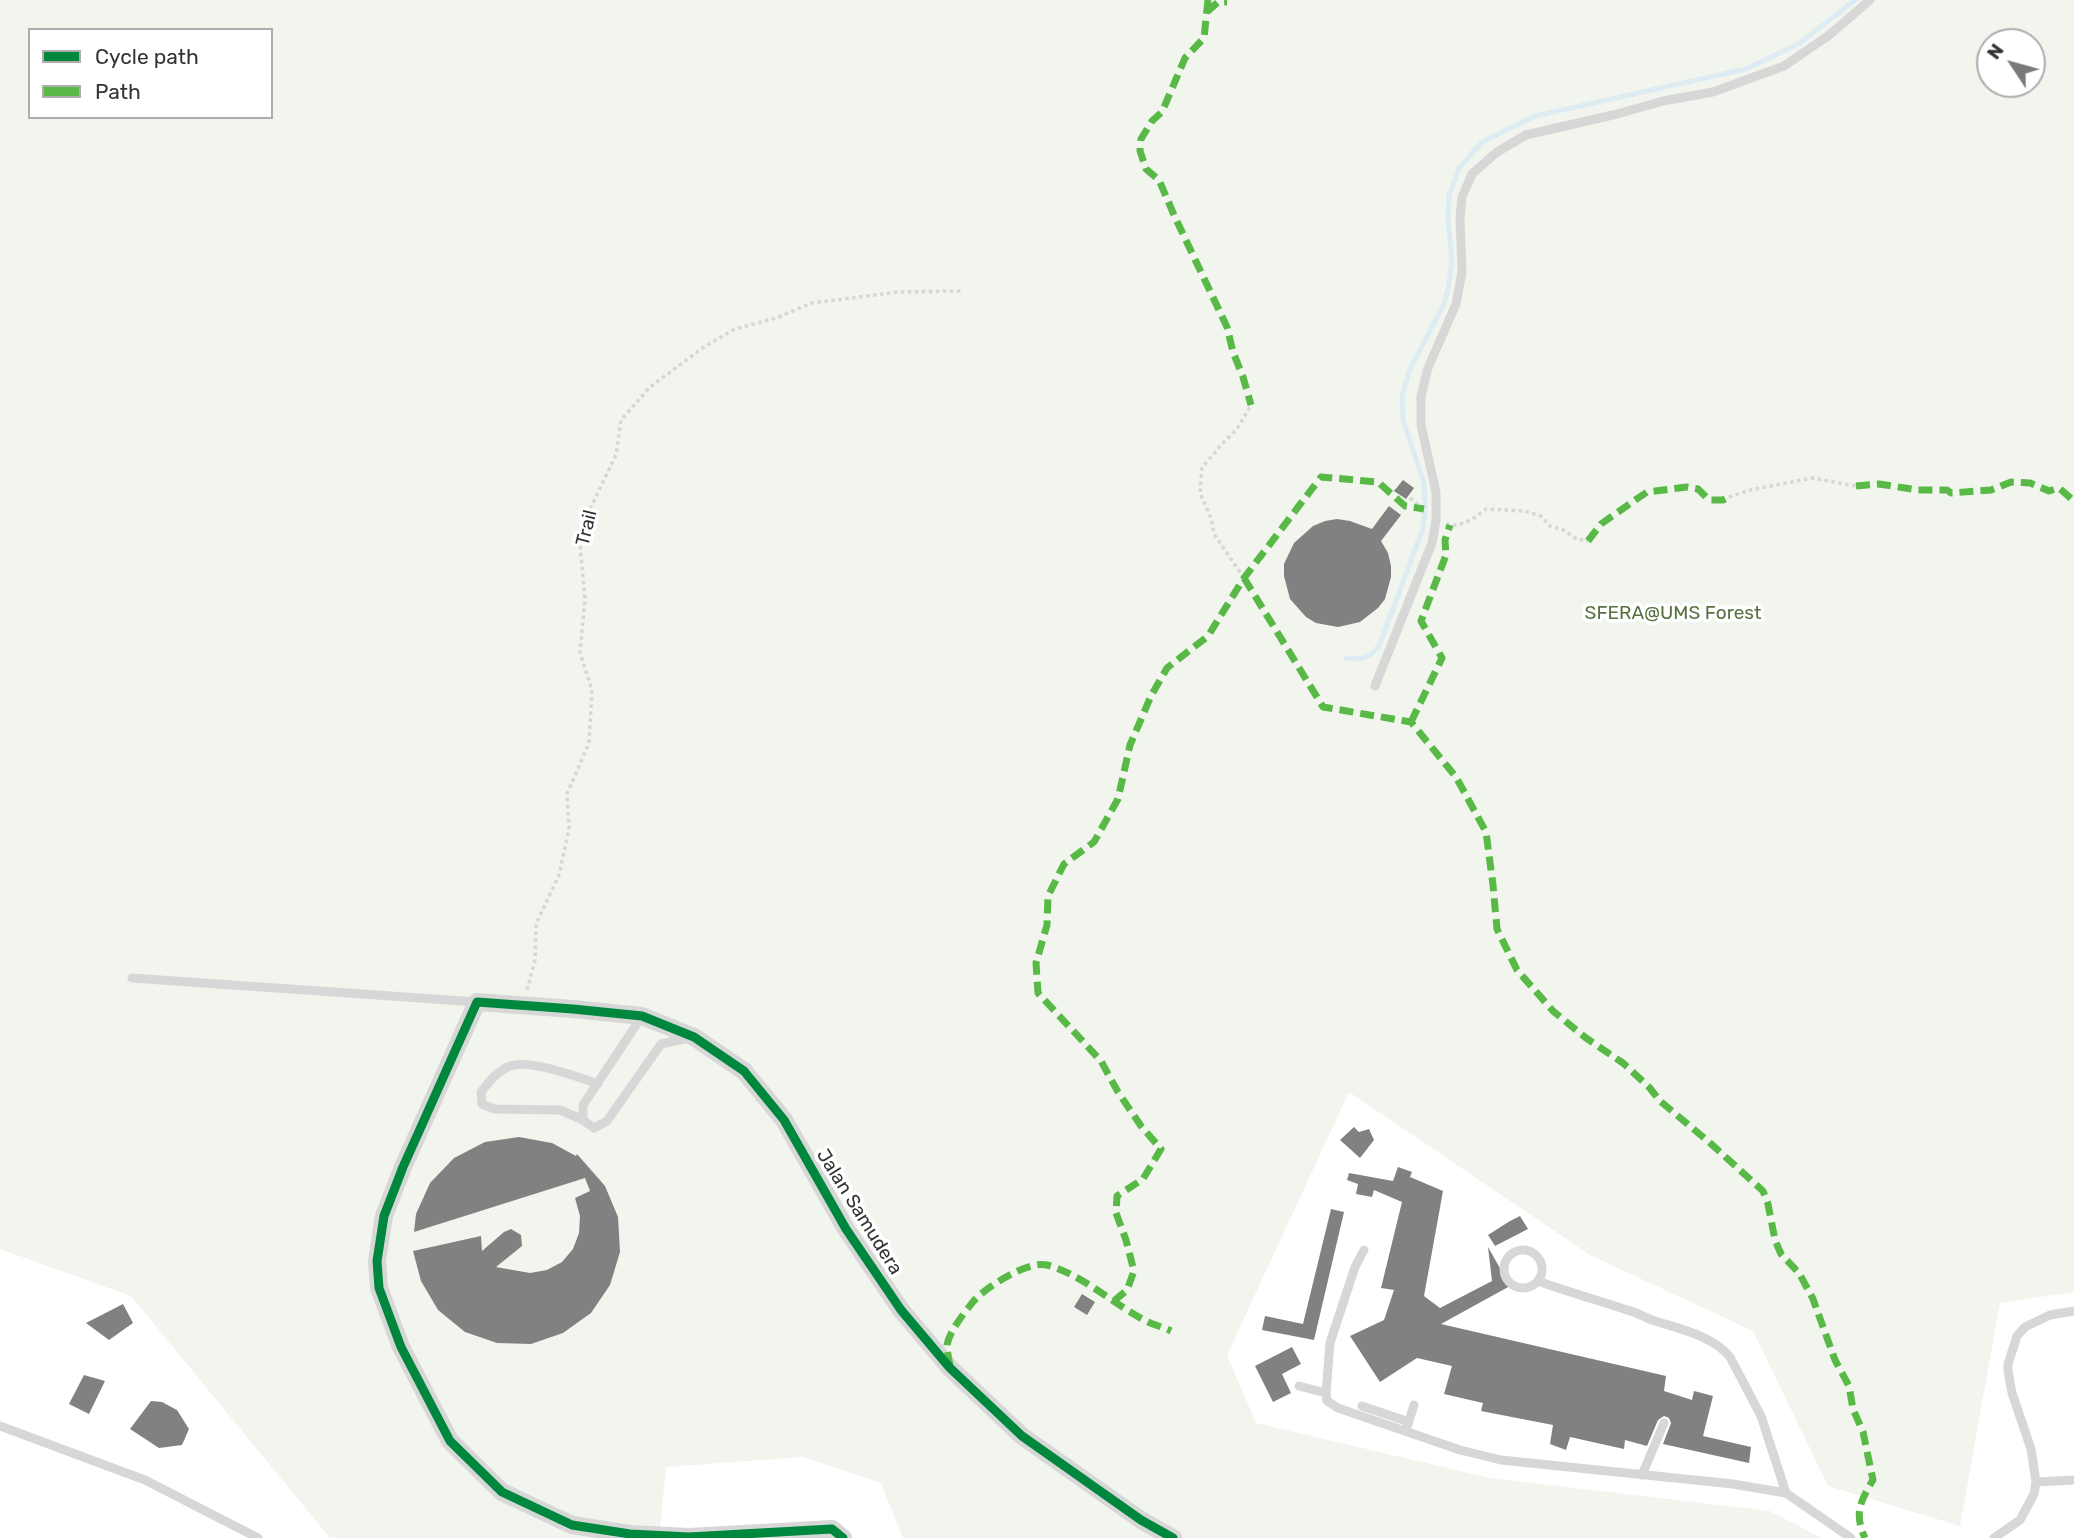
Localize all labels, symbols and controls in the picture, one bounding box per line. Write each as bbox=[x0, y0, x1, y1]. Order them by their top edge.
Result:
legend bbox=[28, 28, 273, 119]
north arrow bbox=[1976, 28, 2046, 98]
text: N bbox=[1982, 39, 2009, 64]
text: Cycle path bbox=[95, 44, 199, 69]
text: Path bbox=[95, 79, 141, 104]
street label: Trail bbox=[572, 508, 602, 548]
park label: SFERA@UMS Forest bbox=[1585, 603, 1761, 625]
street label: Jalan Samudera bbox=[811, 1145, 907, 1279]

